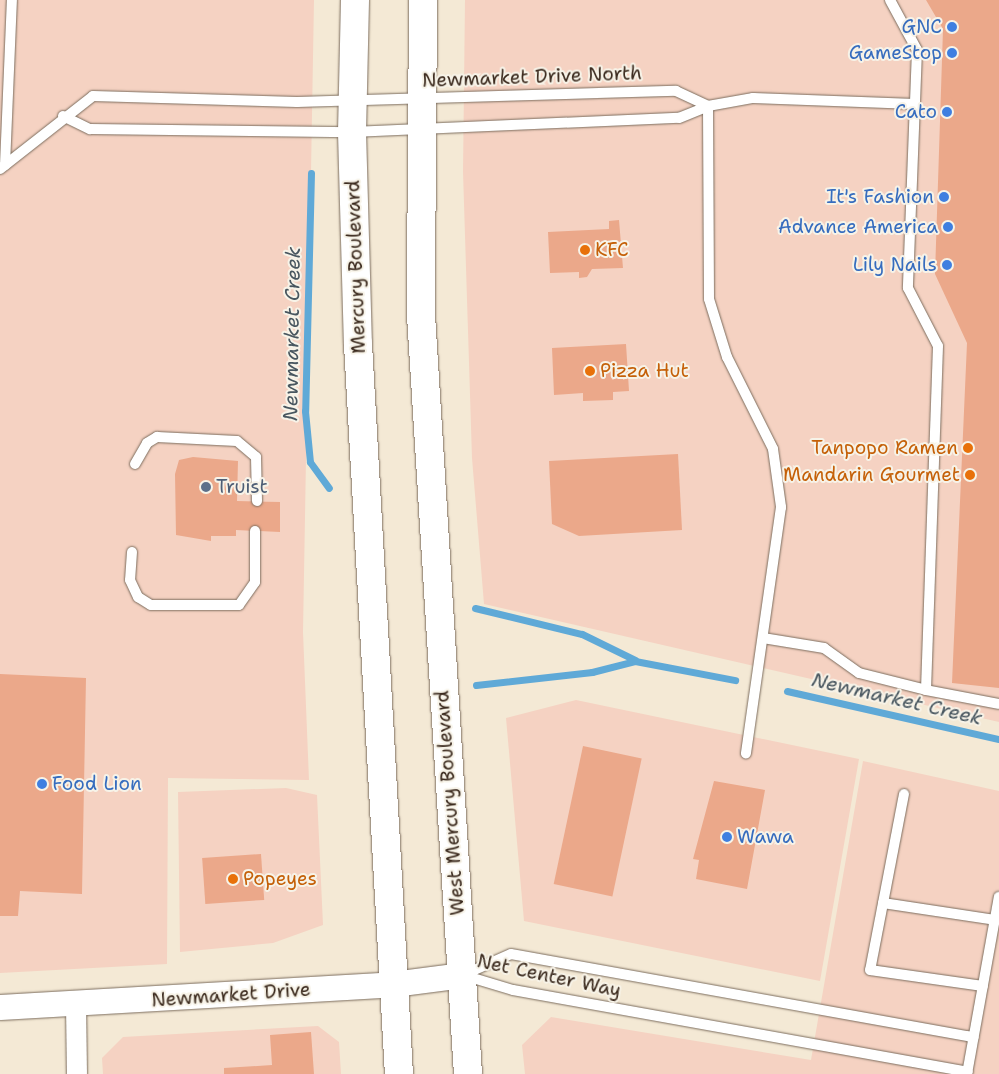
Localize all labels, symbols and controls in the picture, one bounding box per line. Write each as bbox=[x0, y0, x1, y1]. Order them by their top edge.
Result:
place label: GNC bbox=[902, 16, 942, 38]
marker: GNC bbox=[946, 21, 958, 33]
place label: GameStop bbox=[849, 42, 942, 64]
marker: GameStop bbox=[946, 47, 958, 59]
street label: Newmarket Drive North bbox=[422, 62, 642, 92]
place label: Cato bbox=[895, 101, 937, 123]
marker: Cato bbox=[941, 106, 953, 118]
street label: Mercury Boulevard bbox=[342, 180, 370, 354]
place label: It's Fashion bbox=[826, 186, 934, 208]
marker: It's Fashion bbox=[938, 191, 950, 203]
place label: Advance America bbox=[778, 216, 938, 238]
marker: Advance America bbox=[942, 221, 954, 233]
place label: KFC bbox=[595, 239, 629, 261]
marker: KFC bbox=[579, 244, 591, 256]
water label: Newmarket Creek bbox=[278, 247, 306, 421]
place label: Lily Nails bbox=[853, 254, 937, 276]
marker: Lily Nails bbox=[941, 259, 953, 271]
place label: Pizza Hut bbox=[600, 360, 689, 382]
marker: Pizza Hut bbox=[584, 365, 596, 377]
place label: Tanpopo Ramen bbox=[811, 437, 958, 459]
marker: Tanpopo Ramen bbox=[962, 442, 974, 454]
place label: Mandarin Gourmet bbox=[783, 464, 960, 486]
marker: Mandarin Gourmet bbox=[964, 469, 976, 481]
place label: Truist bbox=[216, 476, 268, 498]
marker: Truist bbox=[200, 481, 212, 493]
water label: Newmarket Creek bbox=[809, 668, 985, 730]
street label: West Mercury Boulevard bbox=[431, 690, 469, 916]
place label: Food Lion bbox=[52, 773, 142, 795]
marker: Food Lion bbox=[36, 778, 48, 790]
place label: Wawa bbox=[737, 826, 794, 848]
marker: Wawa bbox=[721, 831, 733, 843]
place label: Popeyes bbox=[243, 868, 317, 890]
marker: Popeyes bbox=[227, 873, 239, 885]
street label: Net Center Way bbox=[475, 950, 623, 1002]
street label: Newmarket Drive bbox=[151, 978, 311, 1012]

